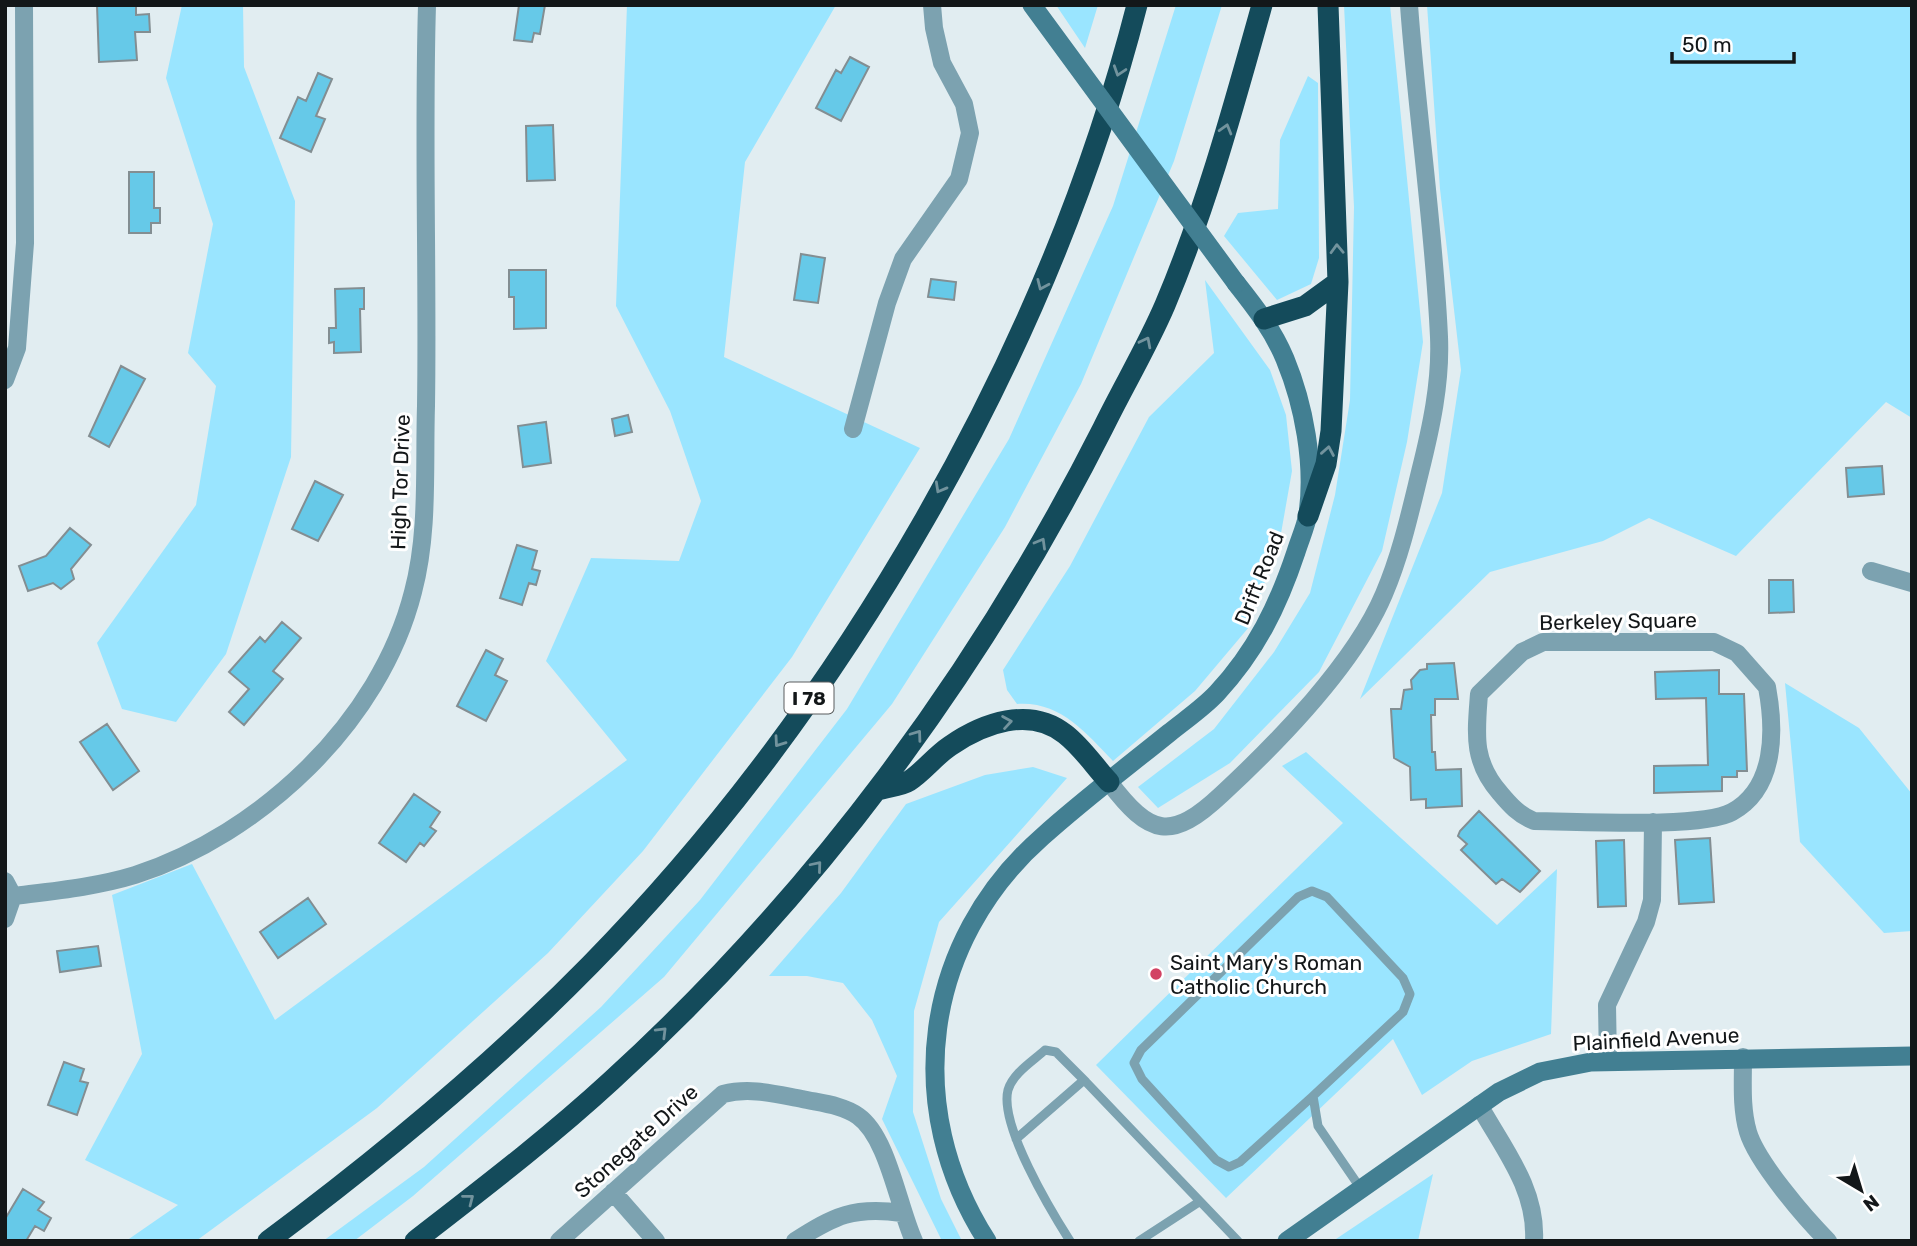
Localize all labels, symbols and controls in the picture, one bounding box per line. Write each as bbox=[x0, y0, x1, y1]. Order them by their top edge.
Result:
scale bar bbox=[1672, 21, 1794, 65]
text: 50 m bbox=[1682, 32, 1732, 57]
one-way arrow bbox=[1113, 65, 1127, 77]
one-way arrow bbox=[1218, 124, 1233, 136]
one-way arrow bbox=[1329, 243, 1344, 254]
one-way arrow bbox=[1036, 278, 1050, 290]
one-way arrow bbox=[1137, 337, 1151, 349]
street label: High Tor Drive bbox=[385, 414, 415, 550]
one-way arrow bbox=[1320, 445, 1335, 457]
one-way arrow bbox=[935, 481, 948, 494]
street label: Drift Road bbox=[1229, 528, 1289, 628]
one-way arrow bbox=[1032, 538, 1045, 551]
street label: Berkeley Square bbox=[1539, 607, 1697, 635]
road number: I 78 bbox=[784, 682, 834, 713]
one-way arrow bbox=[1001, 715, 1013, 730]
one-way arrow bbox=[909, 730, 921, 743]
one-way arrow bbox=[775, 734, 787, 747]
one-way arrow bbox=[809, 861, 821, 874]
place label: Saint Mary's Roman Catholic Church bbox=[1170, 950, 1362, 999]
marker: Saint Mary's Roman Catholic Church bbox=[1148, 966, 1164, 982]
street label: Plainfield Avenue bbox=[1572, 1022, 1740, 1056]
one-way arrow bbox=[654, 1028, 667, 1041]
street label: Stonegate Drive bbox=[569, 1079, 703, 1203]
north arrow bbox=[1826, 1155, 1896, 1225]
text: N bbox=[1859, 1190, 1884, 1216]
one-way arrow bbox=[461, 1195, 473, 1208]

